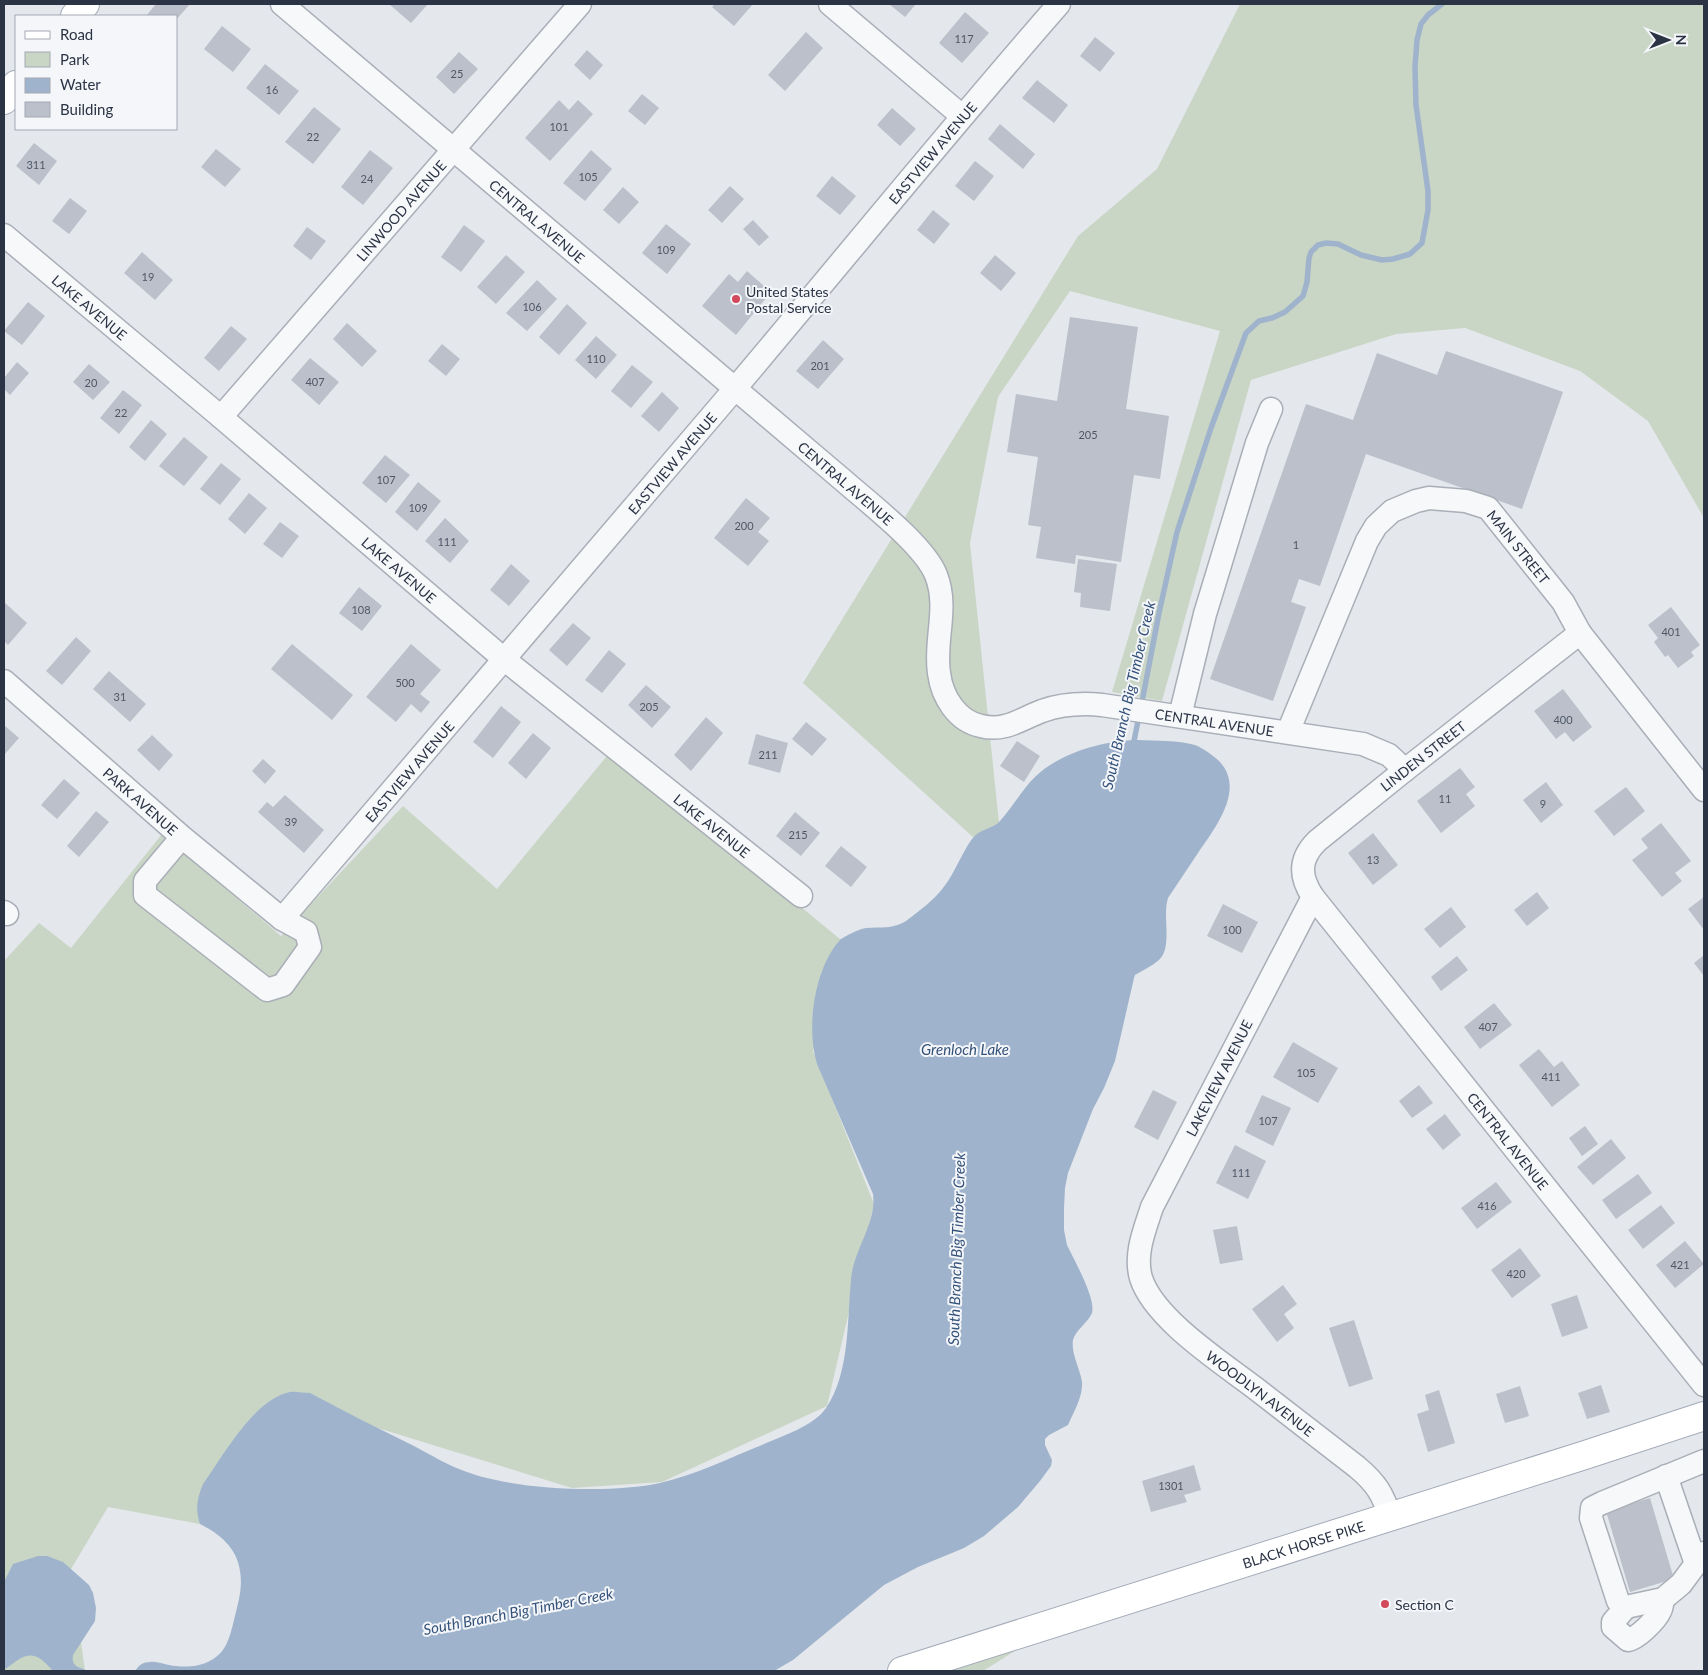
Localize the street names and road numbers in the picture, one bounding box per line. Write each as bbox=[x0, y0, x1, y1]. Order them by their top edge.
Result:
street label: EASTVIEW AVENUE bbox=[885, 98, 980, 207]
street label: LINWOOD AVENUE bbox=[352, 156, 449, 264]
street label: CENTRAL AVENUE bbox=[486, 175, 589, 266]
street label: LAKE AVENUE bbox=[49, 271, 131, 343]
street label: EASTVIEW AVENUE bbox=[624, 409, 720, 517]
street label: CENTRAL AVENUE bbox=[795, 438, 897, 528]
street label: MAIN STREET bbox=[1484, 506, 1554, 588]
street label: LAKE AVENUE bbox=[359, 533, 440, 606]
street label: CENTRAL AVENUE bbox=[1154, 705, 1275, 739]
street label: EASTVIEW AVENUE bbox=[361, 717, 457, 825]
street label: LINDEN STREET bbox=[1377, 717, 1470, 795]
street label: PARK AVENUE bbox=[100, 764, 182, 838]
street label: LAKE AVENUE bbox=[671, 790, 754, 861]
street label: LAKEVIEW AVENUE bbox=[1182, 1017, 1256, 1139]
street label: CENTRAL AVENUE bbox=[1464, 1089, 1553, 1193]
street label: WOODLYN AVENUE bbox=[1203, 1346, 1318, 1439]
street label: BLACK HORSE PIKE bbox=[1240, 1517, 1367, 1571]

